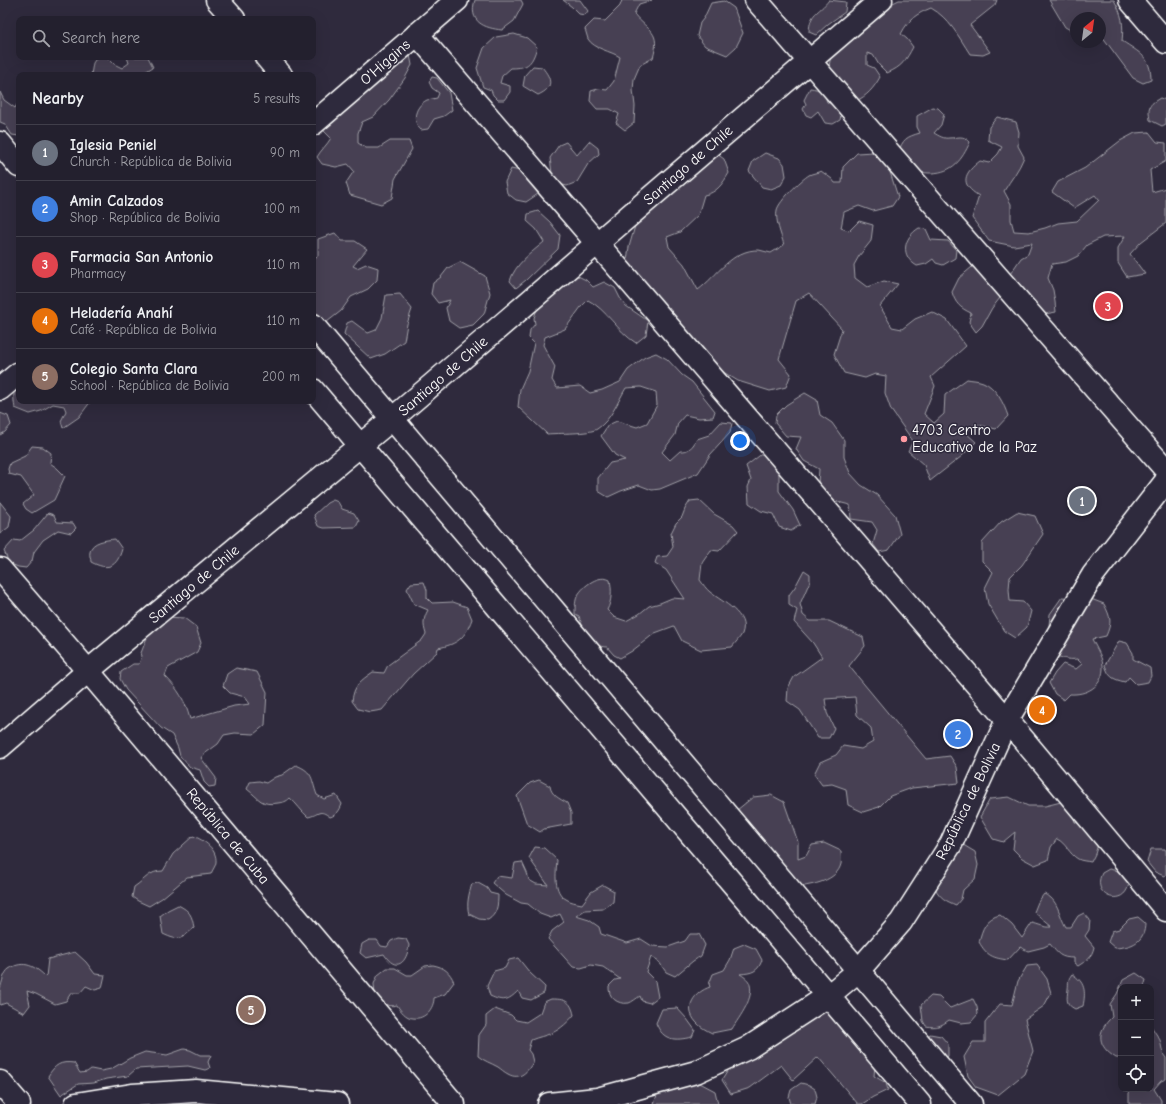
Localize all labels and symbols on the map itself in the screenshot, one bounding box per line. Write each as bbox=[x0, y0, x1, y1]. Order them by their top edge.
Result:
north arrow bbox=[1070, 12, 1106, 48]
street label: O'Higgins bbox=[356, 35, 414, 89]
street label: Santiago de Chile bbox=[640, 121, 737, 209]
pin: 3 bbox=[1095, 291, 1121, 321]
street label: Santiago de Chile bbox=[395, 332, 492, 420]
place label: 4703 Centro Educativo de la Paz bbox=[912, 421, 1037, 456]
your location bbox=[730, 431, 750, 451]
marker: 4703 Centro Educativo de la Paz bbox=[899, 434, 909, 444]
pin: 1 bbox=[1069, 486, 1095, 516]
street label: Santiago de Chile bbox=[145, 541, 243, 627]
pin: 4 bbox=[1029, 695, 1055, 725]
pin: 2 bbox=[945, 719, 971, 749]
street label: República de Bolivia bbox=[932, 739, 1004, 863]
street label: República de Cuba bbox=[183, 784, 273, 888]
pin: 5 bbox=[238, 995, 264, 1025]

